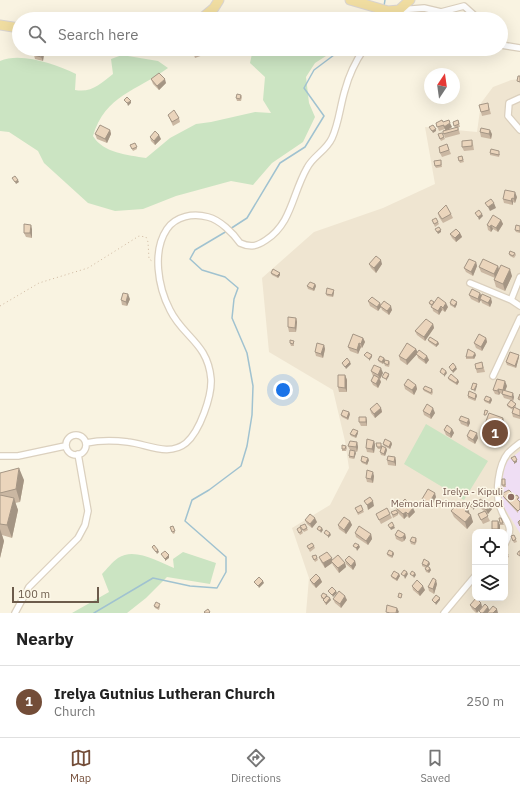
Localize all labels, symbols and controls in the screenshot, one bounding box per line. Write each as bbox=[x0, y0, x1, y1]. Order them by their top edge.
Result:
search box bbox=[12, 12, 508, 56]
icon: search bbox=[26, 23, 48, 45]
text: Search here bbox=[58, 25, 138, 44]
north arrow bbox=[424, 68, 460, 104]
your location bbox=[273, 380, 293, 400]
pin: 1 bbox=[482, 418, 508, 448]
place label: Irelya - Kipuli Memorial Primary School bbox=[391, 485, 503, 510]
marker: Irelya - Kipuli Memorial Primary School bbox=[506, 492, 516, 502]
map controls bbox=[472, 529, 508, 601]
button: locate bbox=[472, 529, 508, 565]
button: layers bbox=[472, 565, 508, 601]
scale bar bbox=[12, 585, 99, 604]
text: 100 m bbox=[18, 587, 50, 601]
text: Nearby bbox=[16, 628, 74, 650]
text: Irelya Gutnius Lutheran Church bbox=[54, 684, 275, 703]
text: 1 bbox=[25, 693, 33, 710]
text: 250 m bbox=[466, 693, 504, 710]
text: Church bbox=[54, 703, 95, 720]
tab: Map bbox=[70, 747, 92, 785]
tab: Directions bbox=[231, 747, 281, 785]
tab: Saved bbox=[420, 747, 450, 785]

